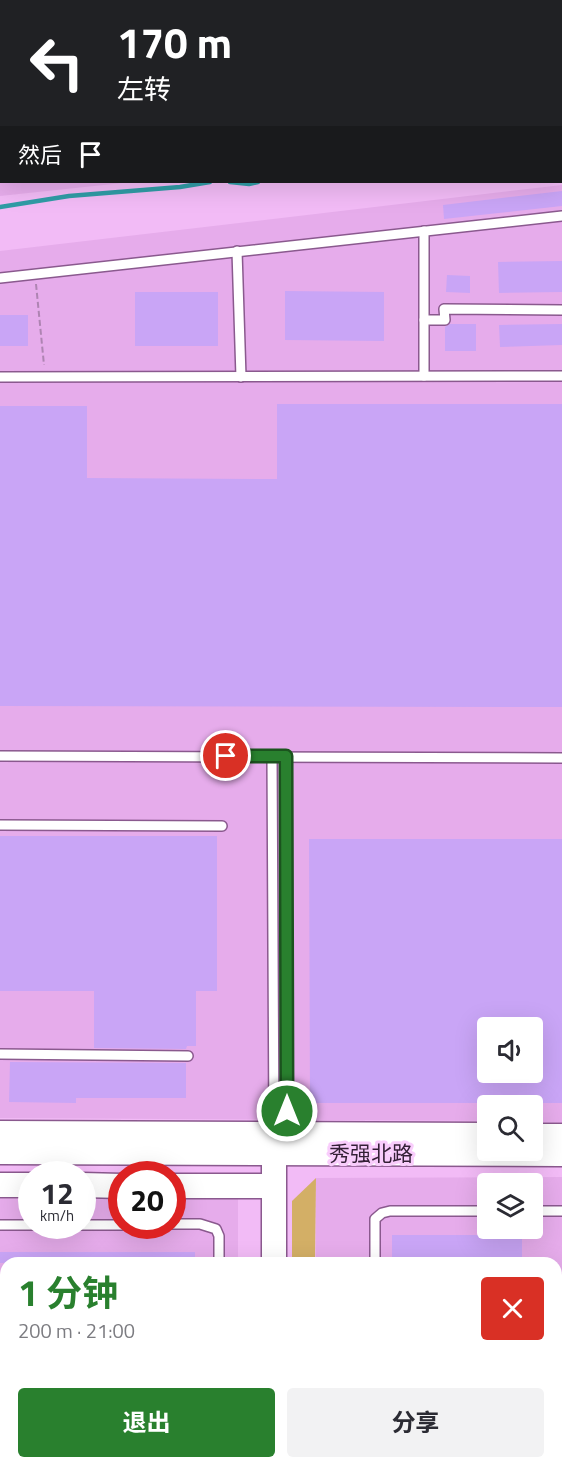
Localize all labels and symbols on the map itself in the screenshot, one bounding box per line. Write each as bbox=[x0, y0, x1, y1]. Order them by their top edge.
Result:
pin bbox=[200, 730, 251, 781]
position arrow bbox=[255, 1079, 319, 1143]
street label: 秀强北路 bbox=[329, 1137, 413, 1169]
speed limit sign: 20 bbox=[108, 1161, 186, 1239]

